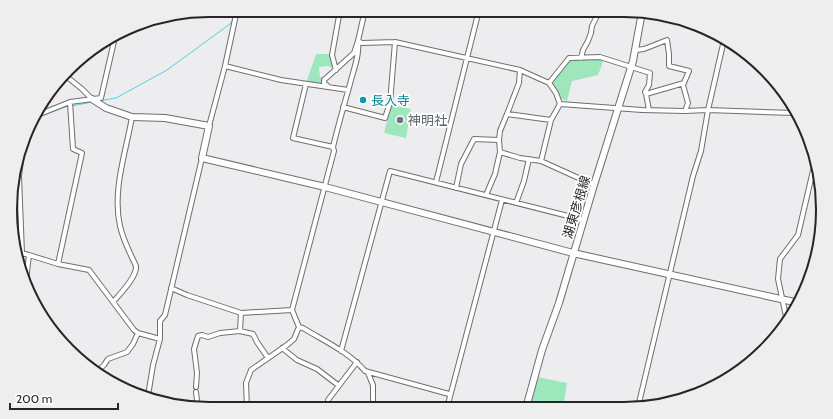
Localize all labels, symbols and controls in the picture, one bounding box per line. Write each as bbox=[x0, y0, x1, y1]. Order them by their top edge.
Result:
place label: 長入寺 bbox=[371, 92, 410, 108]
marker: 長入寺 bbox=[358, 95, 368, 105]
place label: 神明社 bbox=[408, 112, 447, 128]
marker: 神明社 bbox=[395, 115, 405, 125]
street label: 湖東彦根線 bbox=[559, 174, 593, 240]
scale bar bbox=[10, 385, 118, 411]
text: 200 m bbox=[16, 391, 52, 406]

